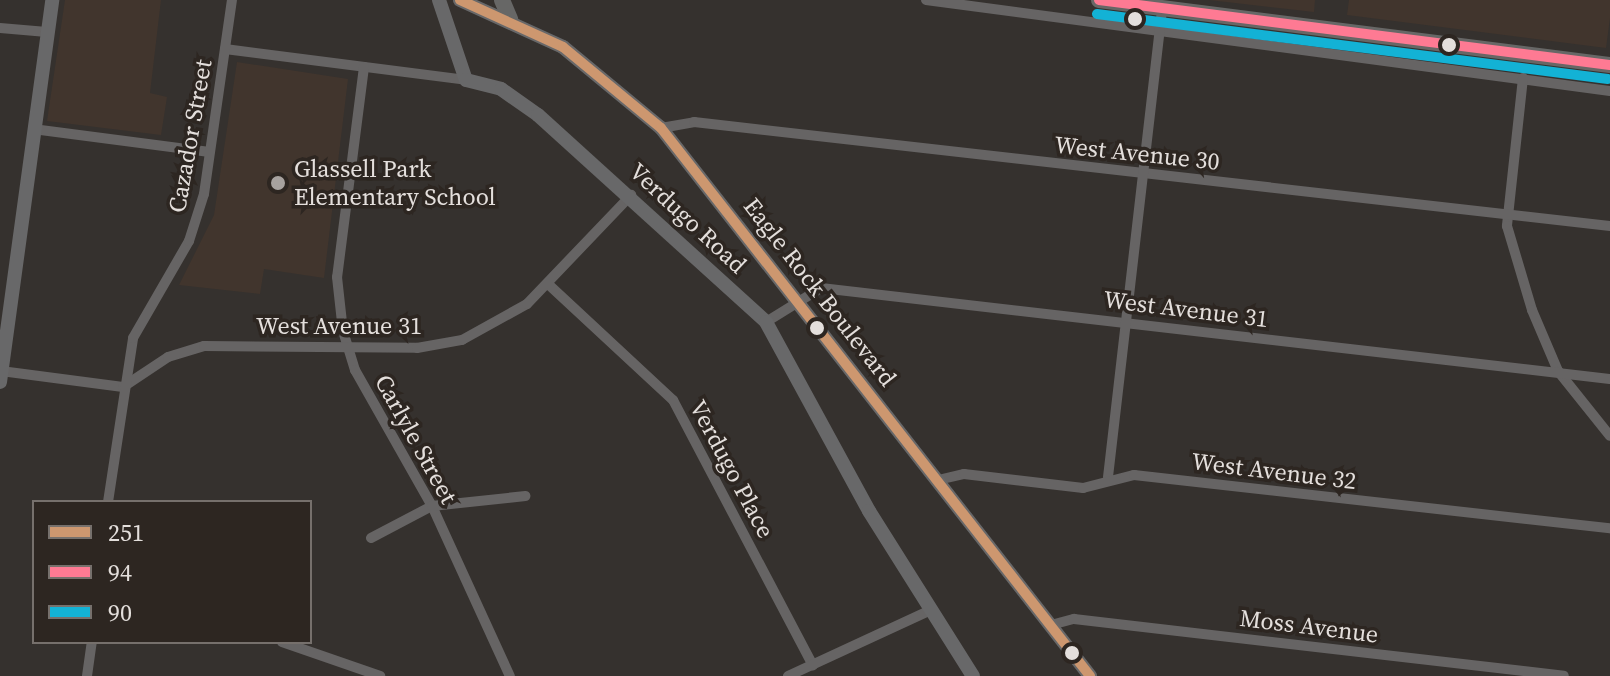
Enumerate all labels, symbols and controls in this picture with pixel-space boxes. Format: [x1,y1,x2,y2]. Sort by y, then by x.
unlabelled marker [1127,11,1143,27]
unlabelled marker [1441,37,1457,53]
street label: Cazador Street [162,57,218,215]
street label: West Avenue 30 [1053,130,1221,176]
place label: Glassell Park Elementary School [294,155,496,211]
street label: Verdugo Road [624,157,752,279]
marker: Glassell Park Elementary School [269,174,287,192]
street label: Eagle Rock Boulevard [738,192,902,392]
street label: West Avenue 31 [1102,285,1270,333]
street label: West Avenue 31 [256,312,422,340]
unlabelled marker [809,320,825,336]
street label: Carlyle Street [369,370,463,508]
street label: Verdugo Place [684,395,780,543]
street label: West Avenue 32 [1190,447,1358,495]
legend [32,500,312,644]
text: 251 [108,516,144,549]
text: 94 [108,556,132,589]
text: 90 [108,596,132,629]
street label: Moss Avenue [1238,603,1380,649]
unlabelled marker [1064,645,1080,661]

